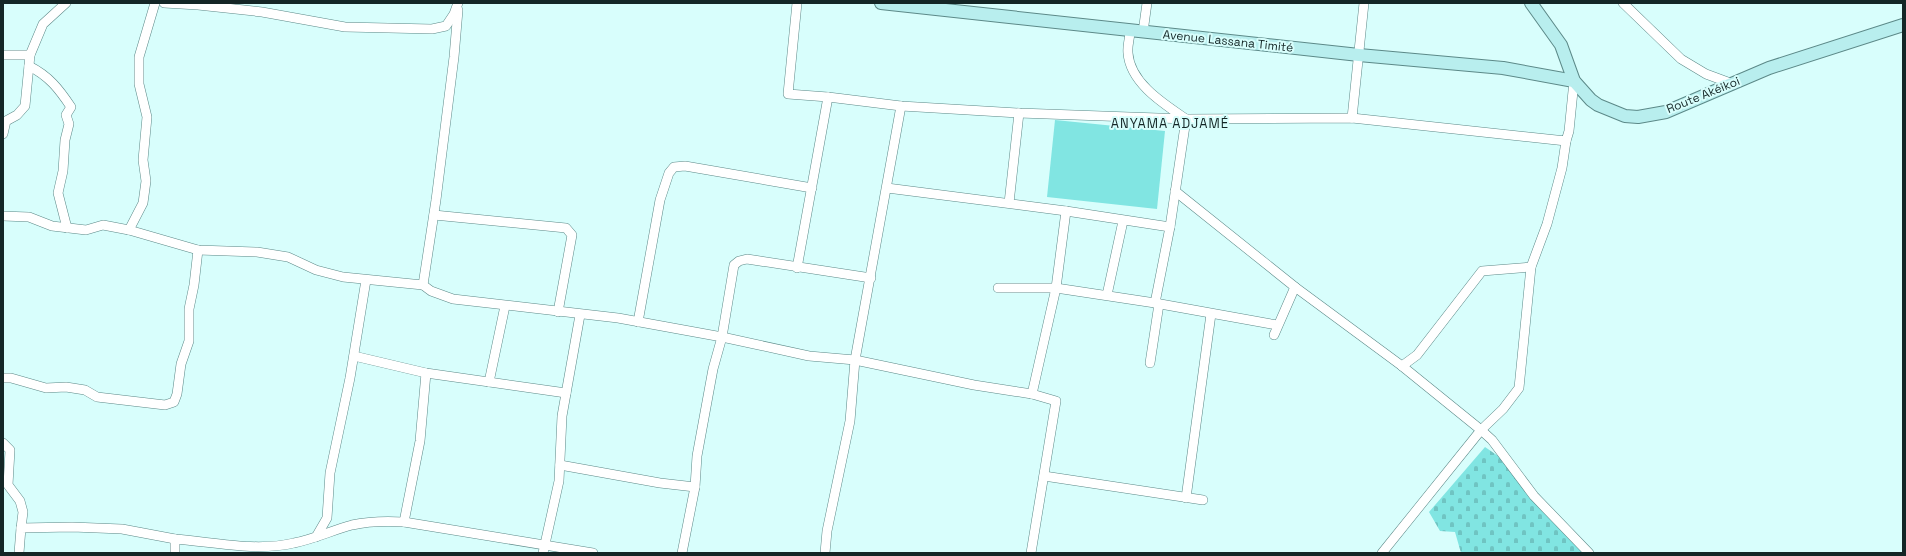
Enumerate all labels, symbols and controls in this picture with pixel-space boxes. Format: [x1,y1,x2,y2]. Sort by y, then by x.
street label: Avenue Lassana Timité [1162,26,1294,56]
street label: Route Akéikoi [1664,73,1742,117]
district label: ANYAMA ADJAMÉ [1111,115,1229,132]

